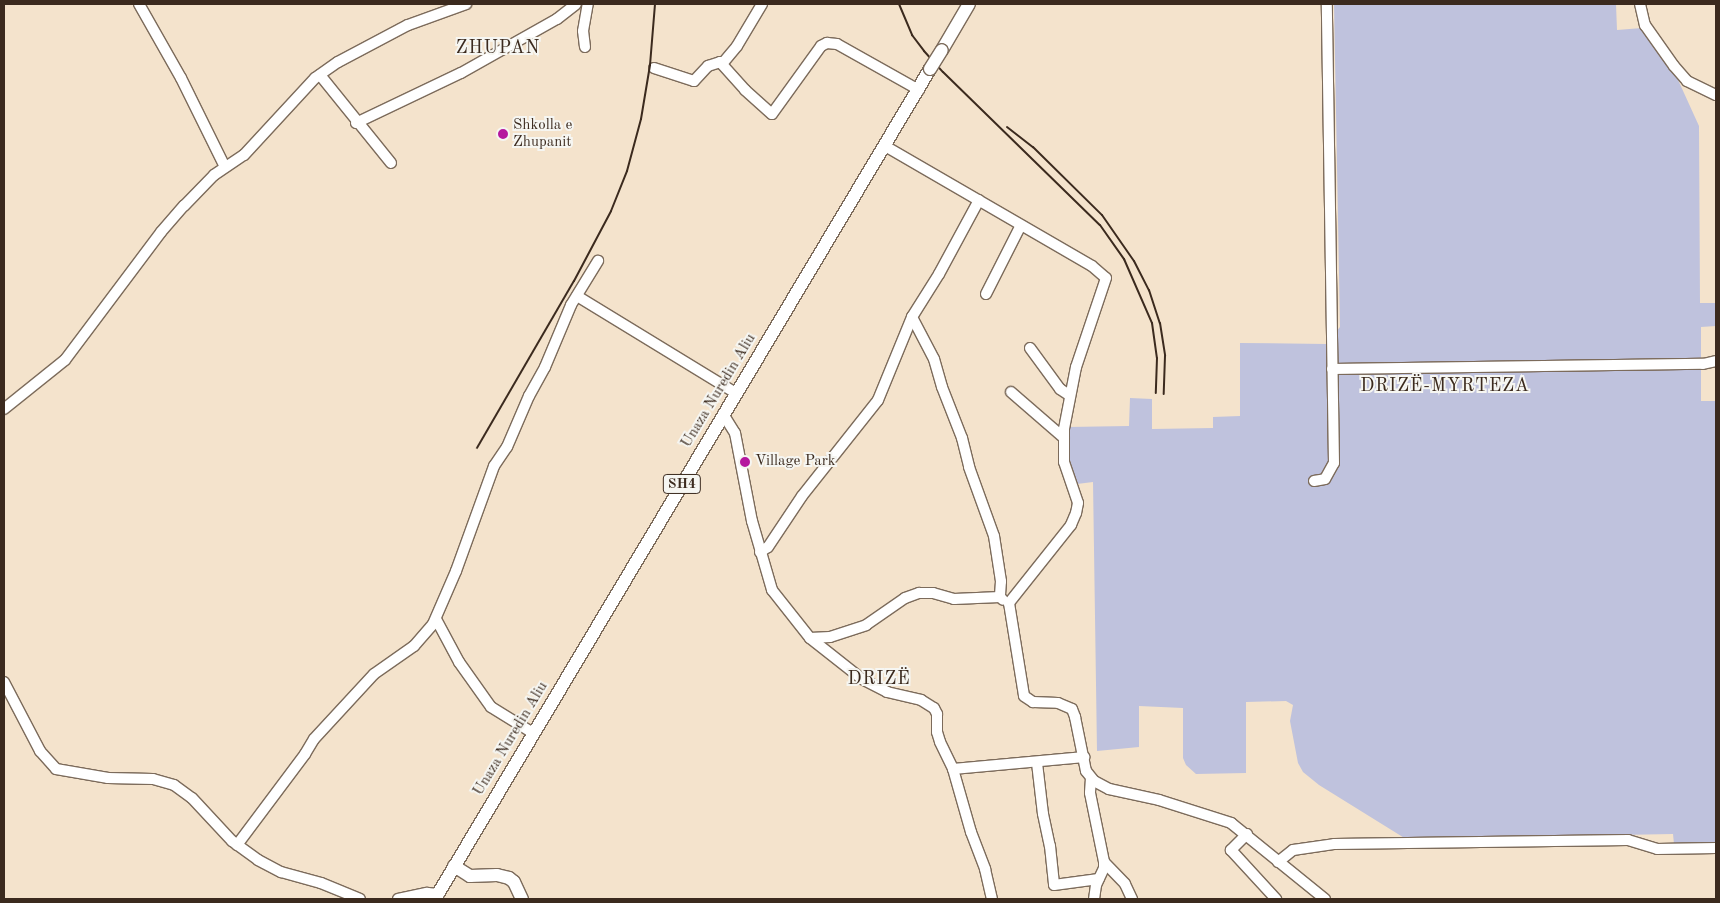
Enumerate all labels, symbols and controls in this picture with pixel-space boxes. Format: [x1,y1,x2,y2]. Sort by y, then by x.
district label: ZHUPAN [455,37,541,59]
place label: Shkolla e Zhupanit [513,116,572,151]
marker: Shkolla e Zhupanit [497,128,509,140]
street label: Unaza Nuredin Aliu [678,331,760,451]
district label: DRIZË-MYRTEZA [1359,375,1531,397]
place label: Village Park [755,453,836,471]
marker: Village Park [739,456,751,468]
road number: SH4 [662,472,702,496]
district label: DRIZË [847,668,911,690]
street label: Unaza Nuredin Aliu [470,679,552,799]

